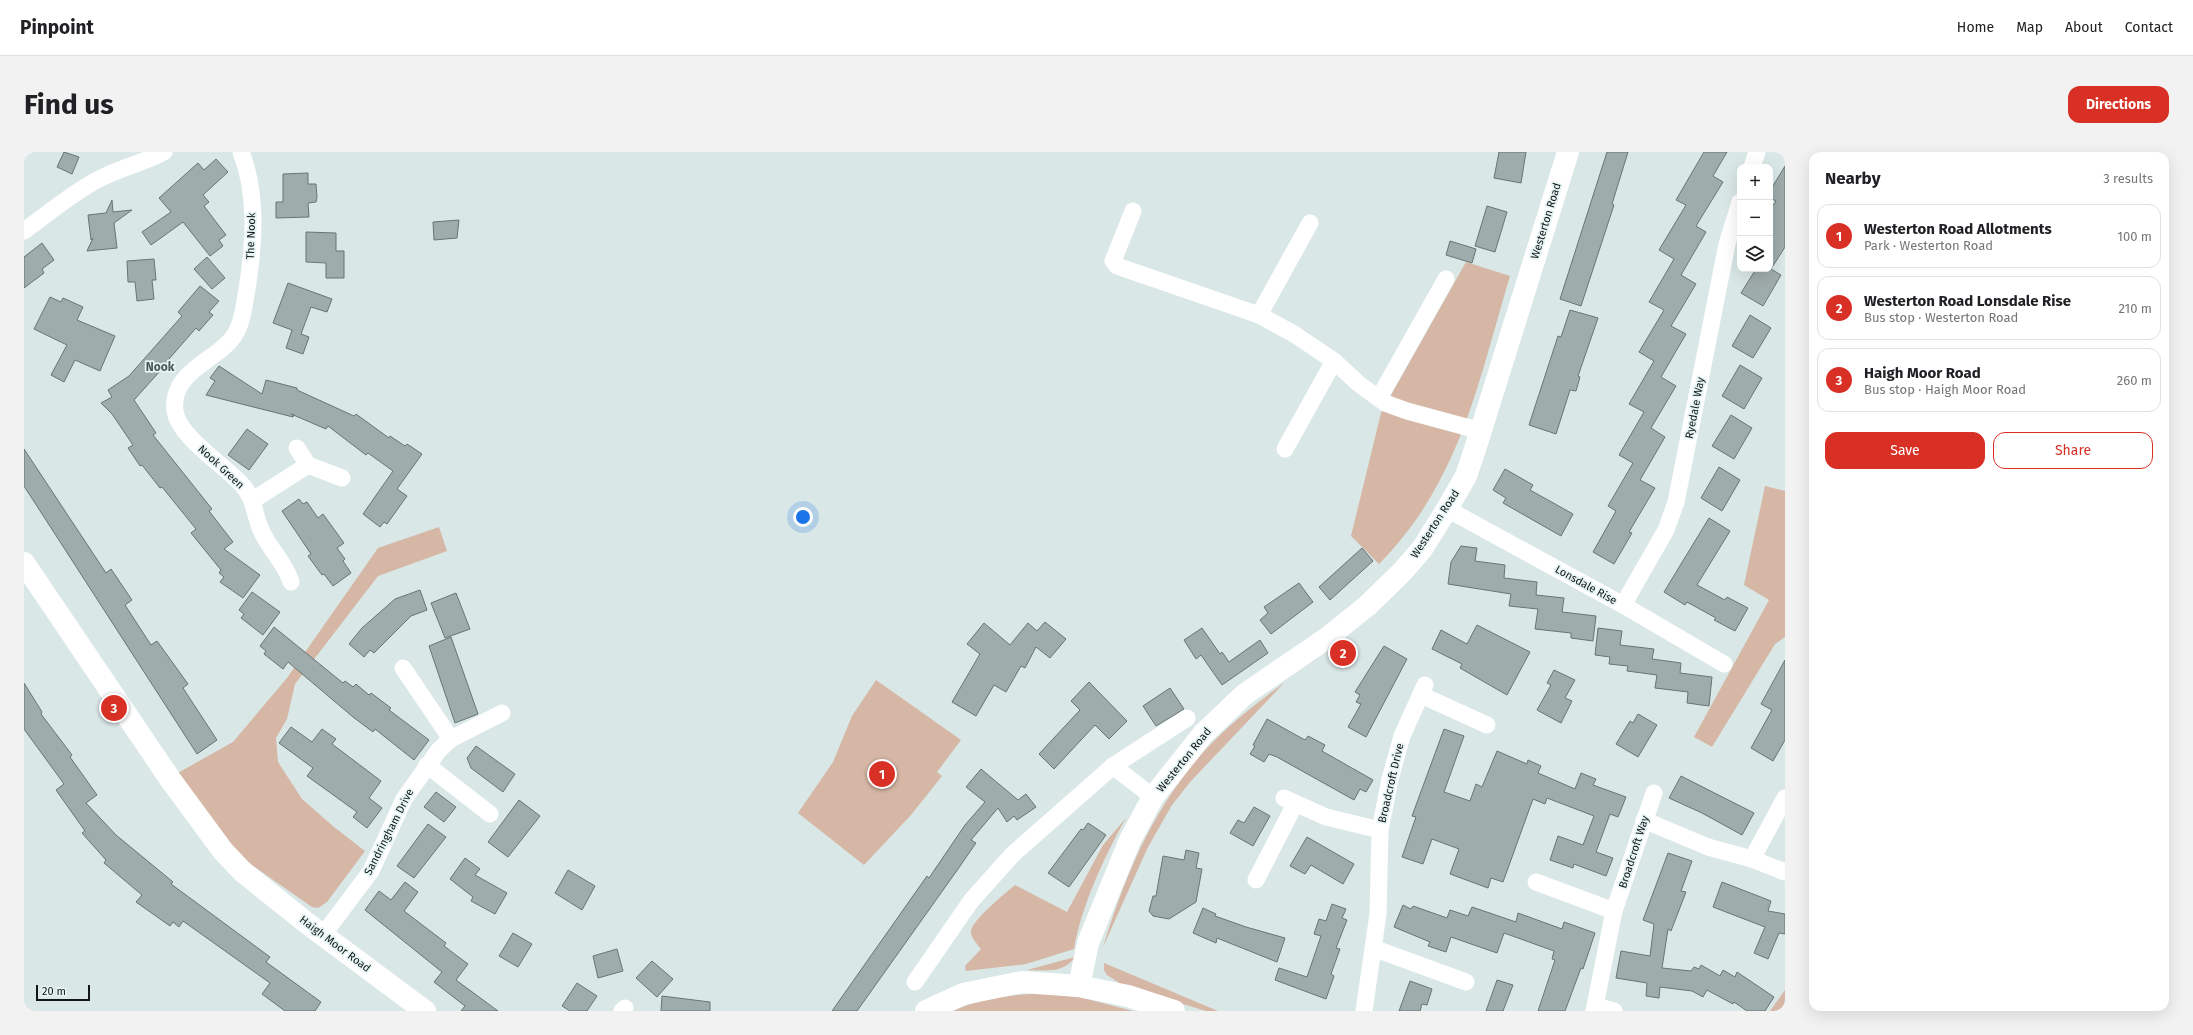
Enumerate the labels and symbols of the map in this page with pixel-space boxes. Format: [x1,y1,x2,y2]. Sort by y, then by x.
street label: Westerton Road [1528,181,1564,261]
street label: The Nook [244,212,258,260]
district label: Nook [146,360,175,374]
street label: Ryedale Way [1683,375,1707,440]
street label: Nook Green [195,442,247,492]
street label: Westerton Road [1408,487,1462,561]
your location [793,507,813,527]
street label: Lonsdale Rise [1553,563,1619,607]
pin: 2 [1330,638,1356,668]
pin: 3 [101,693,127,723]
street label: Westerton Road [1154,725,1214,795]
street label: Broadcroft Drive [1376,742,1406,824]
pin: 1 [869,759,895,789]
street label: Sandringham Drive [362,787,416,877]
street label: Broadcroft Way [1616,813,1652,890]
street label: Haigh Moor Road [297,913,373,975]
scale bar [36,983,90,1002]

